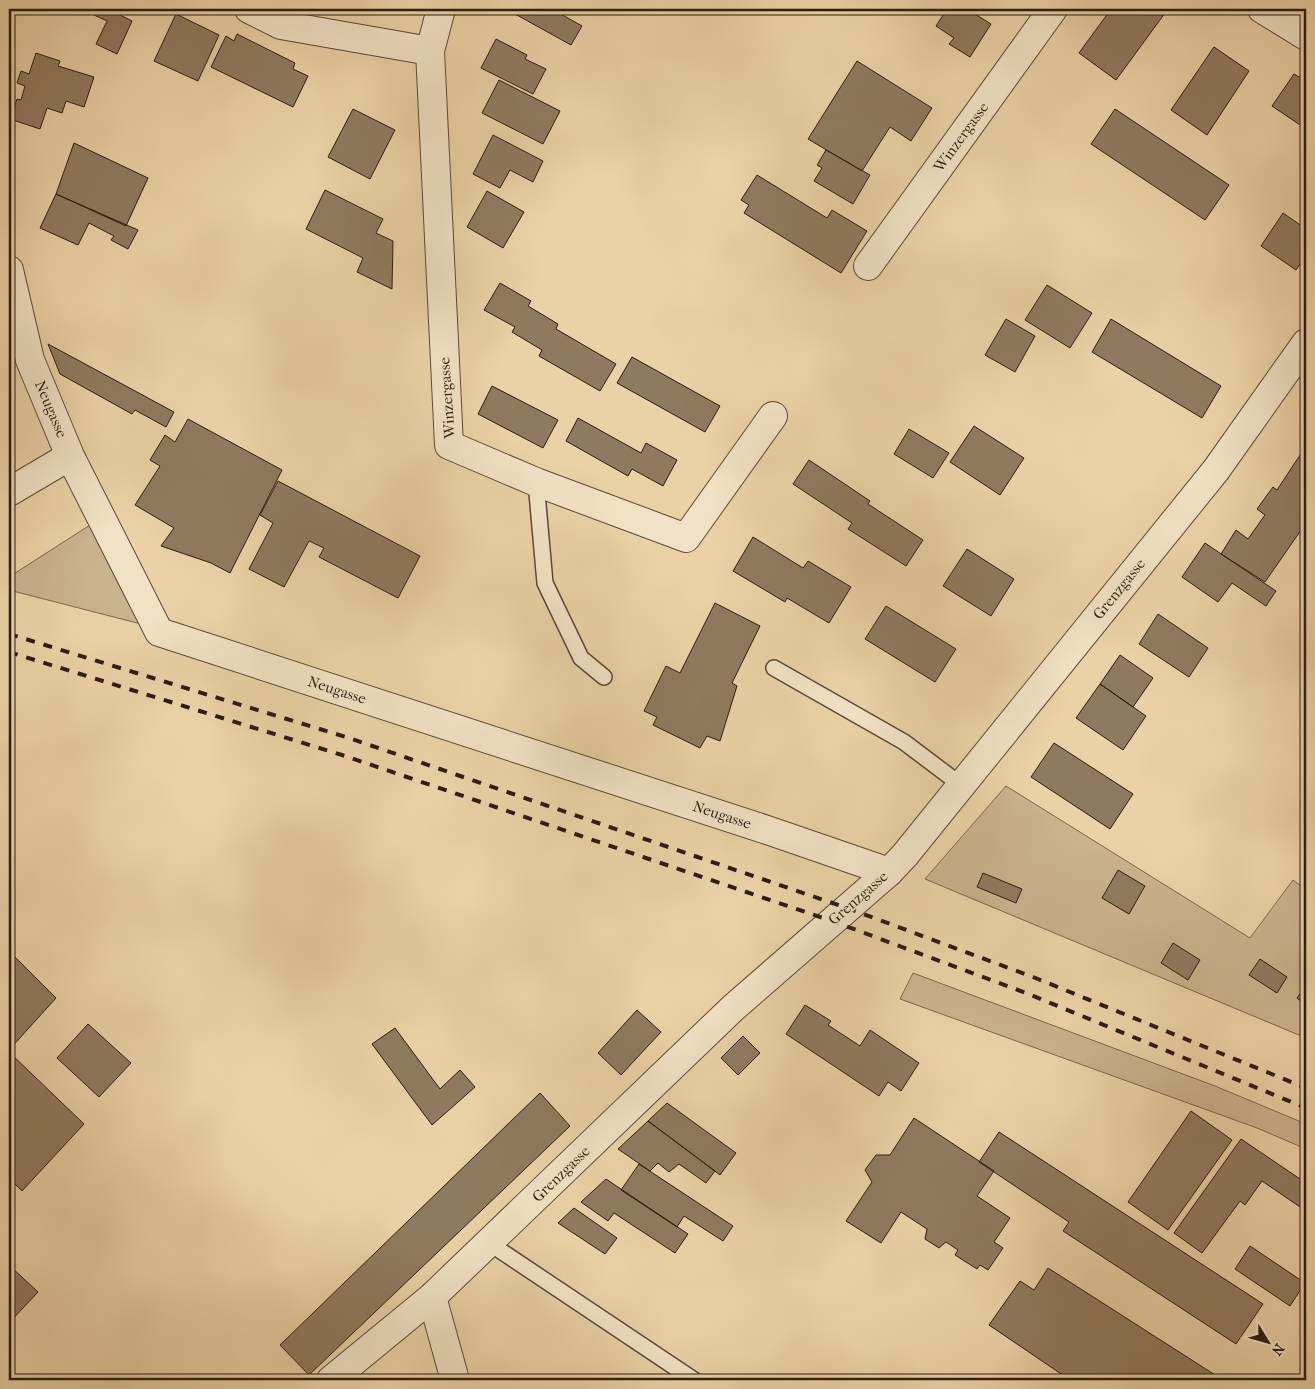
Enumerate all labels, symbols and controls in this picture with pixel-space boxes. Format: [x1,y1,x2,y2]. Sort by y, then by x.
street label: Winzergasse [929,98,993,176]
street label: Winzergasse [435,356,459,440]
street label: Neugasse [31,378,71,441]
street label: Grenzgasse [1089,554,1149,623]
street label: Neugasse [305,672,369,708]
street label: Neugasse [690,797,754,833]
street label: Grenzgasse [825,867,892,929]
street label: Grenzgasse [528,1142,594,1206]
north arrow [1242,1316,1292,1366]
text: N [1268,1340,1288,1359]

